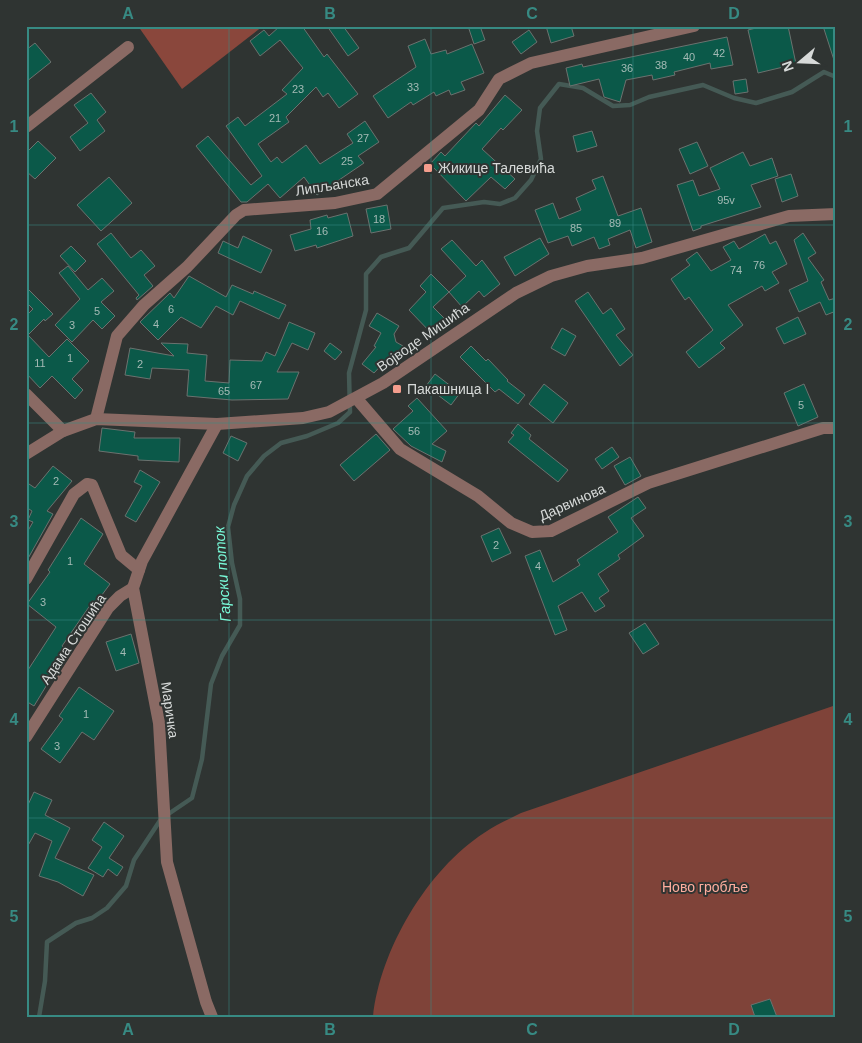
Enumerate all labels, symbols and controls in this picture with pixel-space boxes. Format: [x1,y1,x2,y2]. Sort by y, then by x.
text: A [122,5,134,22]
text: B [324,5,336,22]
text: C [526,5,538,22]
text: D [728,5,740,22]
north arrow [774,38,824,88]
house number: 42 [713,47,725,59]
house number: 40 [683,51,695,63]
house number: 38 [655,59,667,71]
text: N [778,59,797,74]
house number: 36 [621,62,633,74]
house number: 33 [407,81,419,93]
house number: 23 [292,83,304,95]
house number: 21 [269,112,281,124]
text: 1 [10,118,19,135]
text: 1 [844,118,853,135]
house number: 27 [357,132,369,144]
house number: 25 [341,155,353,167]
place label: Жикице Талевића [438,160,555,176]
marker: Жикице Талевића [422,162,434,174]
street label: Липљанска [294,171,370,199]
house number: 95v [717,194,735,206]
house number: 18 [373,213,385,225]
house number: 89 [609,217,621,229]
house number: 85 [570,222,582,234]
house number: 16 [316,225,328,237]
house number: 76 [753,259,765,271]
house number: 74 [730,264,742,276]
street label: Војводе Мишића [374,299,472,375]
house number: 6 [168,303,174,315]
house number: 5 [94,305,100,317]
text: 2 [10,316,19,333]
text: 2 [844,316,853,333]
house number: 4 [153,318,159,330]
house number: 3 [69,319,75,331]
house number: 1 [67,352,73,364]
house number: 11 [34,357,46,369]
house number: 2 [137,358,143,370]
house number: 67 [250,379,262,391]
place label: Пакашница I [407,381,489,397]
marker: Пакашница I [391,383,403,395]
house number: 65 [218,385,230,397]
house number: 5 [798,399,804,411]
house number: 56 [408,425,420,437]
house number: 2 [53,475,59,487]
street label: Дарвинова [536,480,608,524]
text: 3 [10,513,19,530]
text: 3 [844,513,853,530]
water label: Гарски поток [210,525,234,622]
house number: 2 [493,539,499,551]
house number: 1 [67,555,73,567]
house number: 4 [535,560,541,572]
street label: Адама Стошића [37,591,109,687]
house number: 3 [40,596,46,608]
house number: 4 [120,646,126,658]
street label: Маричка [158,681,182,739]
house number: 1 [83,708,89,720]
text: 4 [10,711,19,728]
text: 4 [844,711,853,728]
house number: 3 [54,740,60,752]
park label: Ново гробље [662,879,748,895]
text: 5 [10,908,19,925]
text: 5 [844,908,853,925]
text: A [122,1021,134,1038]
text: B [324,1021,336,1038]
text: C [526,1021,538,1038]
text: D [728,1021,740,1038]

